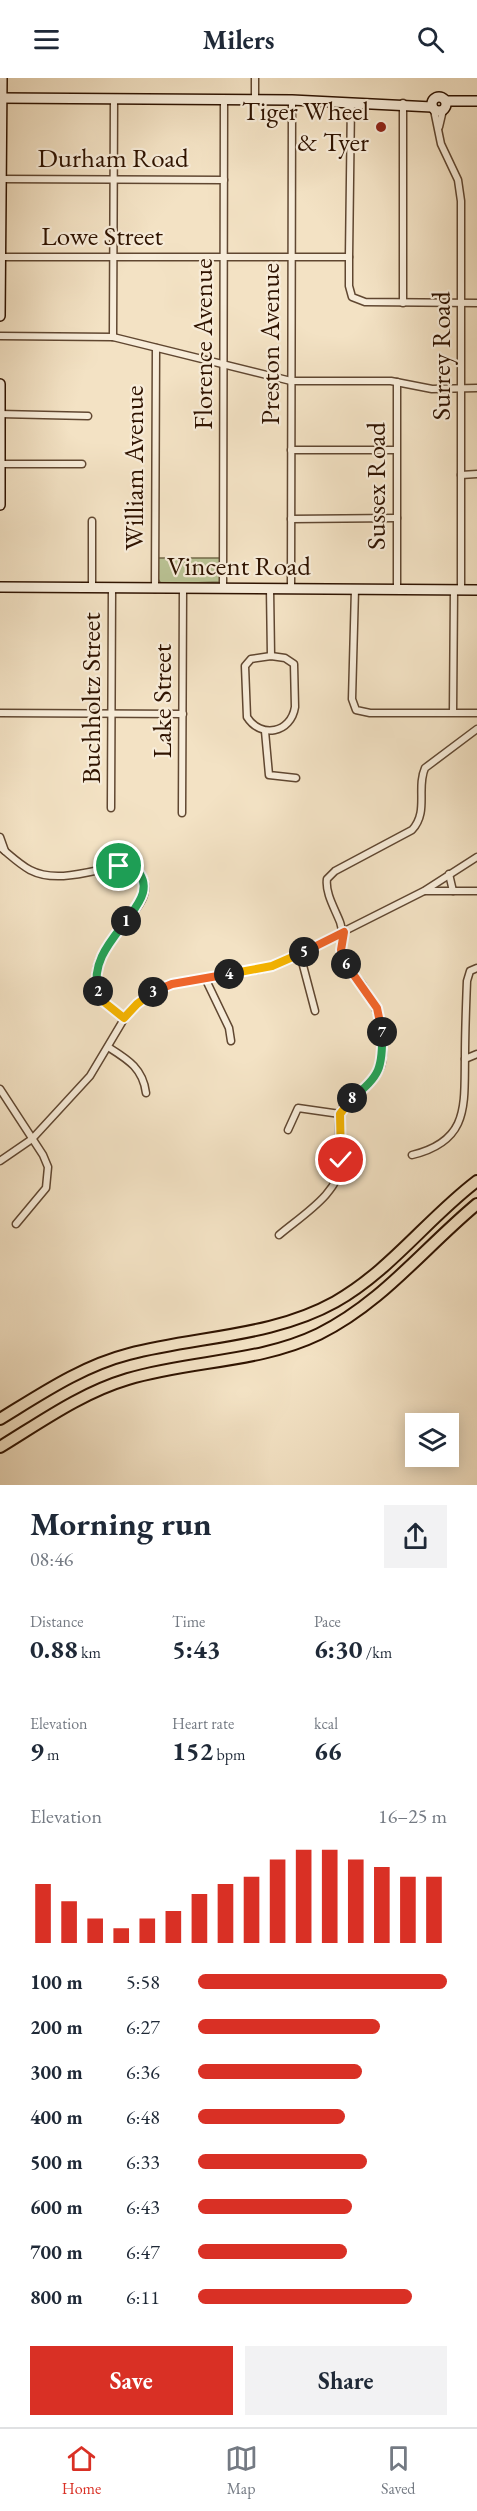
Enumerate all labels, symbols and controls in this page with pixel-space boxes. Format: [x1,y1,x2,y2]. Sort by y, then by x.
text: Milers [202,22,275,57]
icon: menu [30,23,63,56]
icon: search [414,23,447,56]
place label: Tiger Wheel & Tyer [242,93,369,159]
marker: Tiger Wheel & Tyer [374,120,388,134]
street label: Durham Road [37,140,189,175]
street label: Lowe Street [41,218,163,253]
street label: Florence Avenue [185,258,220,430]
street label: Preston Avenue [252,263,287,425]
street label: Surrey Road [423,291,458,421]
street label: William Avenue [116,385,151,551]
street label: Sussex Road [358,422,393,550]
street label: Vincent Road [167,548,311,583]
street label: Buchholtz Street [73,612,108,784]
street label: Lake Street [144,643,179,758]
pin [93,840,144,891]
icon: arrive [102,849,135,882]
pin: 1 [111,906,141,936]
text: 1 [122,910,130,931]
pin: 5 [289,937,319,967]
text: 5 [300,941,308,962]
pin: 6 [331,949,361,979]
text: 6 [342,953,350,974]
pin: 4 [214,959,244,989]
text: 4 [225,963,233,984]
pin: 2 [83,976,113,1006]
pin: 3 [138,977,168,1007]
text: 2 [94,980,102,1001]
text: 3 [149,981,157,1002]
pin: 7 [367,1017,397,1047]
text: 7 [378,1021,386,1042]
pin: 8 [337,1083,367,1113]
text: 8 [348,1087,356,1108]
pin [315,1134,366,1185]
icon: check [324,1143,357,1176]
map controls [405,1413,459,1467]
button: layers [405,1413,459,1467]
text: Morning run [30,1502,212,1545]
button: share [384,1505,447,1568]
text: 08:46 [30,1546,73,1572]
text: Distance [30,1611,83,1632]
text: Time [172,1611,205,1632]
text: Pace [314,1611,341,1632]
text: 0.88 [30,1632,78,1666]
text: 5:43 [172,1632,221,1666]
text: 6:30 [314,1632,363,1666]
text: km [78,1642,101,1663]
text: /km [363,1642,392,1663]
text: Elevation [30,1713,88,1734]
text: Heart rate [172,1713,234,1734]
text: kcal [314,1713,338,1734]
text: 9 [30,1734,44,1768]
text: 152 [172,1734,213,1768]
text: 66 [314,1734,342,1768]
text: m [44,1744,59,1765]
text: bpm [213,1744,245,1765]
text: Elevation [30,1803,102,1829]
text: 16–25 m [378,1803,447,1829]
text: 100 m [30,1969,83,1995]
text: 5:58 [126,1969,160,1995]
text: 200 m [30,2014,83,2040]
text: 6:27 [126,2014,160,2040]
text: 300 m [30,2059,83,2085]
text: 6:36 [126,2059,160,2085]
text: 400 m [30,2104,83,2130]
text: 6:48 [126,2104,160,2130]
text: 500 m [30,2149,83,2175]
text: 6:33 [126,2149,160,2175]
text: 600 m [30,2194,83,2220]
text: 6:43 [126,2194,160,2220]
text: 700 m [30,2239,83,2265]
text: 6:47 [126,2239,160,2265]
text: 800 m [30,2284,83,2310]
text: 6:11 [126,2284,160,2310]
button: Save [30,2346,233,2415]
button: Share [245,2346,447,2415]
tab: Home [62,2442,101,2499]
tab: Map [225,2442,258,2499]
tab: Saved [381,2442,415,2499]

